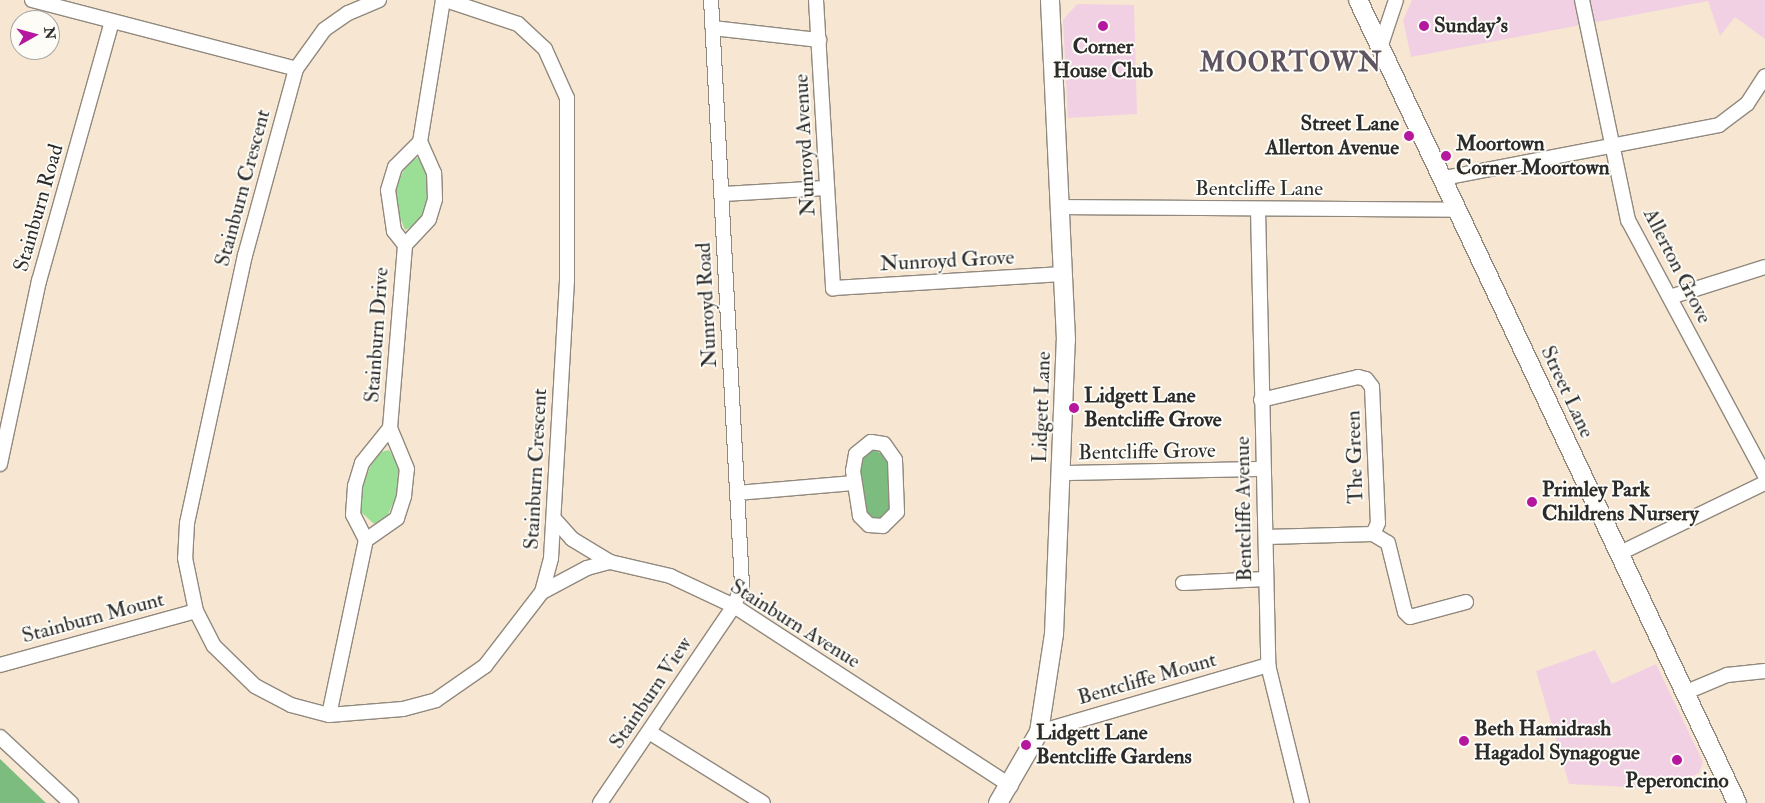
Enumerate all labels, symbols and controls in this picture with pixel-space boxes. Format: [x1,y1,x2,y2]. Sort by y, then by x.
north arrow [10,10,60,60]
place label: Sunday's [1434,13,1508,39]
marker: Corner House Club [1097,20,1109,32]
marker: Sunday's [1418,20,1430,32]
text: N [40,26,59,40]
place label: Corner House Club [1053,34,1153,84]
district label: MOORTOWN [1199,48,1383,80]
street label: Nunroyd Avenue [789,73,821,217]
street label: Stainburn Crescent [210,107,276,269]
place label: Street Lane Allerton Avenue [1265,111,1399,161]
marker: Street Lane Allerton Avenue [1403,130,1415,142]
place label: Moortown Corner Moortown [1456,131,1610,181]
street label: Stainburn Road [9,141,69,275]
marker: Moortown Corner Moortown [1440,150,1452,162]
street label: Bentcliffe Lane [1195,176,1323,202]
street label: Allerton Grove [1637,204,1717,328]
street label: Nunroyd Road [691,242,723,368]
street label: Nunroyd Grove [879,245,1015,277]
street label: Stainburn Drive [360,266,394,404]
street label: Street Lane [1535,342,1599,442]
street label: Lidgett Lane [1027,351,1057,463]
place label: Lidgett Lane Bentcliffe Grove [1084,383,1222,433]
street label: Stainburn Crescent [519,388,553,550]
marker: Lidgett Lane Bentcliffe Grove [1068,402,1080,414]
street label: The Green [1341,410,1369,504]
street label: Bentcliffe Avenue [1230,436,1258,582]
street label: Bentcliffe Grove [1078,438,1216,466]
place label: Primley Park Childrens Nursery [1542,477,1699,527]
marker: Primley Park Childrens Nursery [1526,496,1538,508]
street label: Stainburn Avenue [725,574,865,674]
street label: Stainburn Mount [19,587,167,649]
street label: Stainburn View [604,632,698,754]
street label: Bentcliffe Mount [1075,647,1219,711]
place label: Beth Hamidrash Hagadol Synagogue [1474,716,1640,766]
place label: Lidgett Lane Bentcliffe Gardens [1036,720,1192,770]
marker: Beth Hamidrash Hagadol Synagogue [1458,735,1470,747]
marker: Lidgett Lane Bentcliffe Gardens [1020,739,1032,751]
marker: Peperoncino [1671,754,1683,766]
place label: Peperoncino [1625,768,1729,794]

